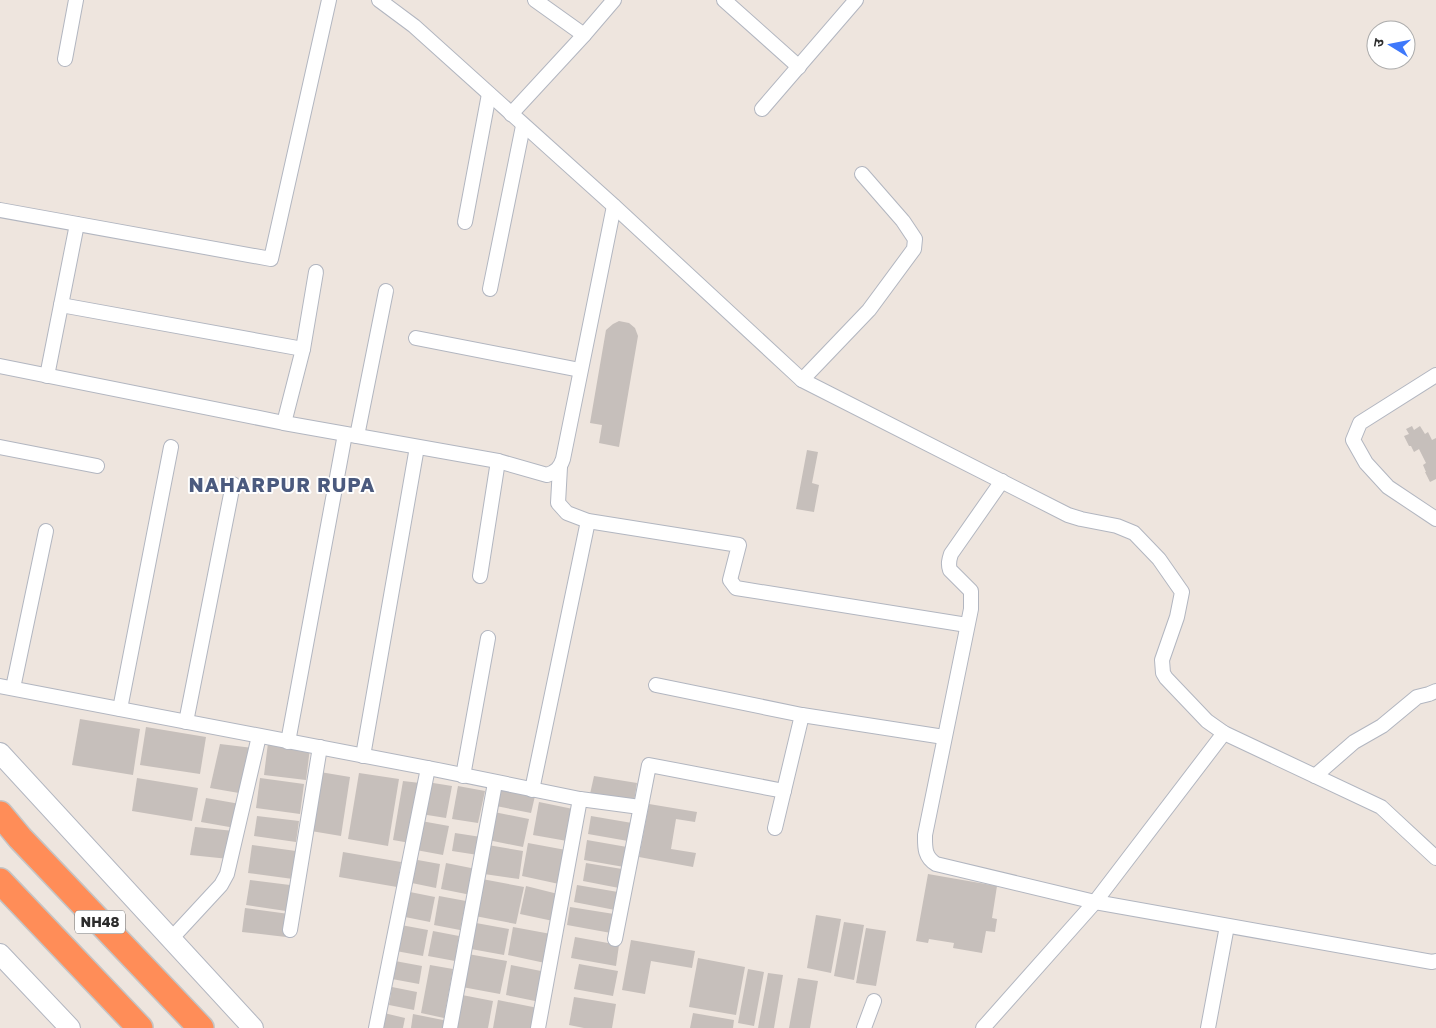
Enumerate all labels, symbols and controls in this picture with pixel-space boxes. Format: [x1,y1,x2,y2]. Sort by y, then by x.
north arrow [1366,20,1416,70]
text: उ [1369,36,1387,48]
district label: NAHARPUR RUPA [188,472,376,496]
road number: NH48 [75,910,125,934]

